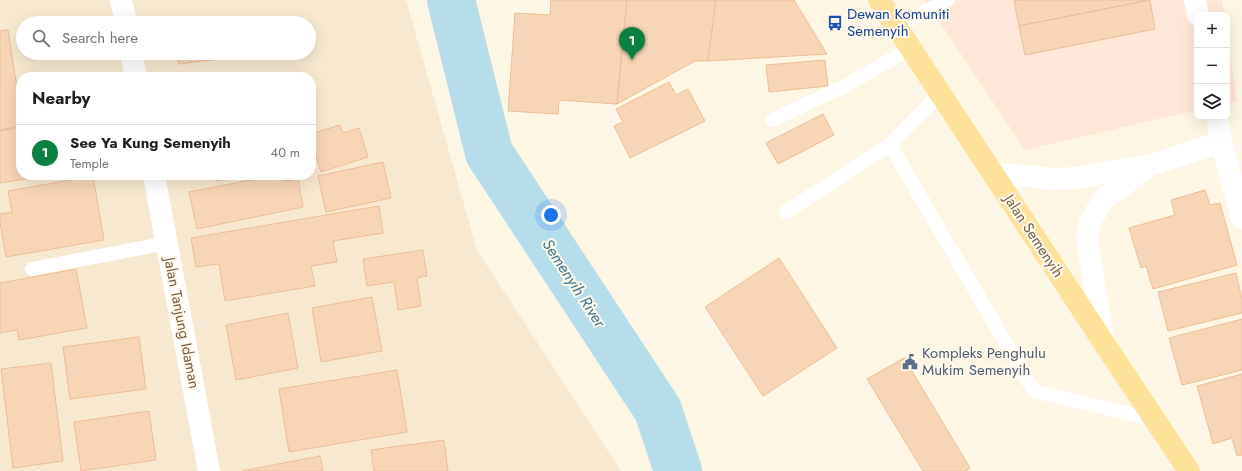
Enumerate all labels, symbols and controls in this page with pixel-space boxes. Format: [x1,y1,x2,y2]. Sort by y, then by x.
place label: Dewan Komuniti Semenyih [847,3,950,42]
map controls [1194,12,1230,120]
button: + [1194,12,1230,48]
bus stop icon: Dewan Komuniti Semenyih [826,14,844,32]
search box [16,16,316,60]
icon: search [30,27,52,49]
text: Search here [62,27,138,49]
pin: 1 [619,27,645,60]
button: − [1194,48,1230,84]
button: layers [1194,84,1230,120]
text: Nearby [32,86,90,110]
text: See Ya Kung Semenyih [70,132,231,154]
text: 1 [42,143,48,162]
text: 40 m [271,143,300,162]
text: Temple [70,154,109,173]
street label: Jalan Semenyih [998,188,1069,282]
your location [541,205,561,225]
water label: Semenyih River [537,234,612,333]
street label: Jalan Tanjung Idaman [158,254,206,390]
place label: Kompleks Penghulu Mukim Semenyih [922,342,1046,381]
public building icon: Kompleks Penghulu Mukim Semenyih [901,353,919,371]

